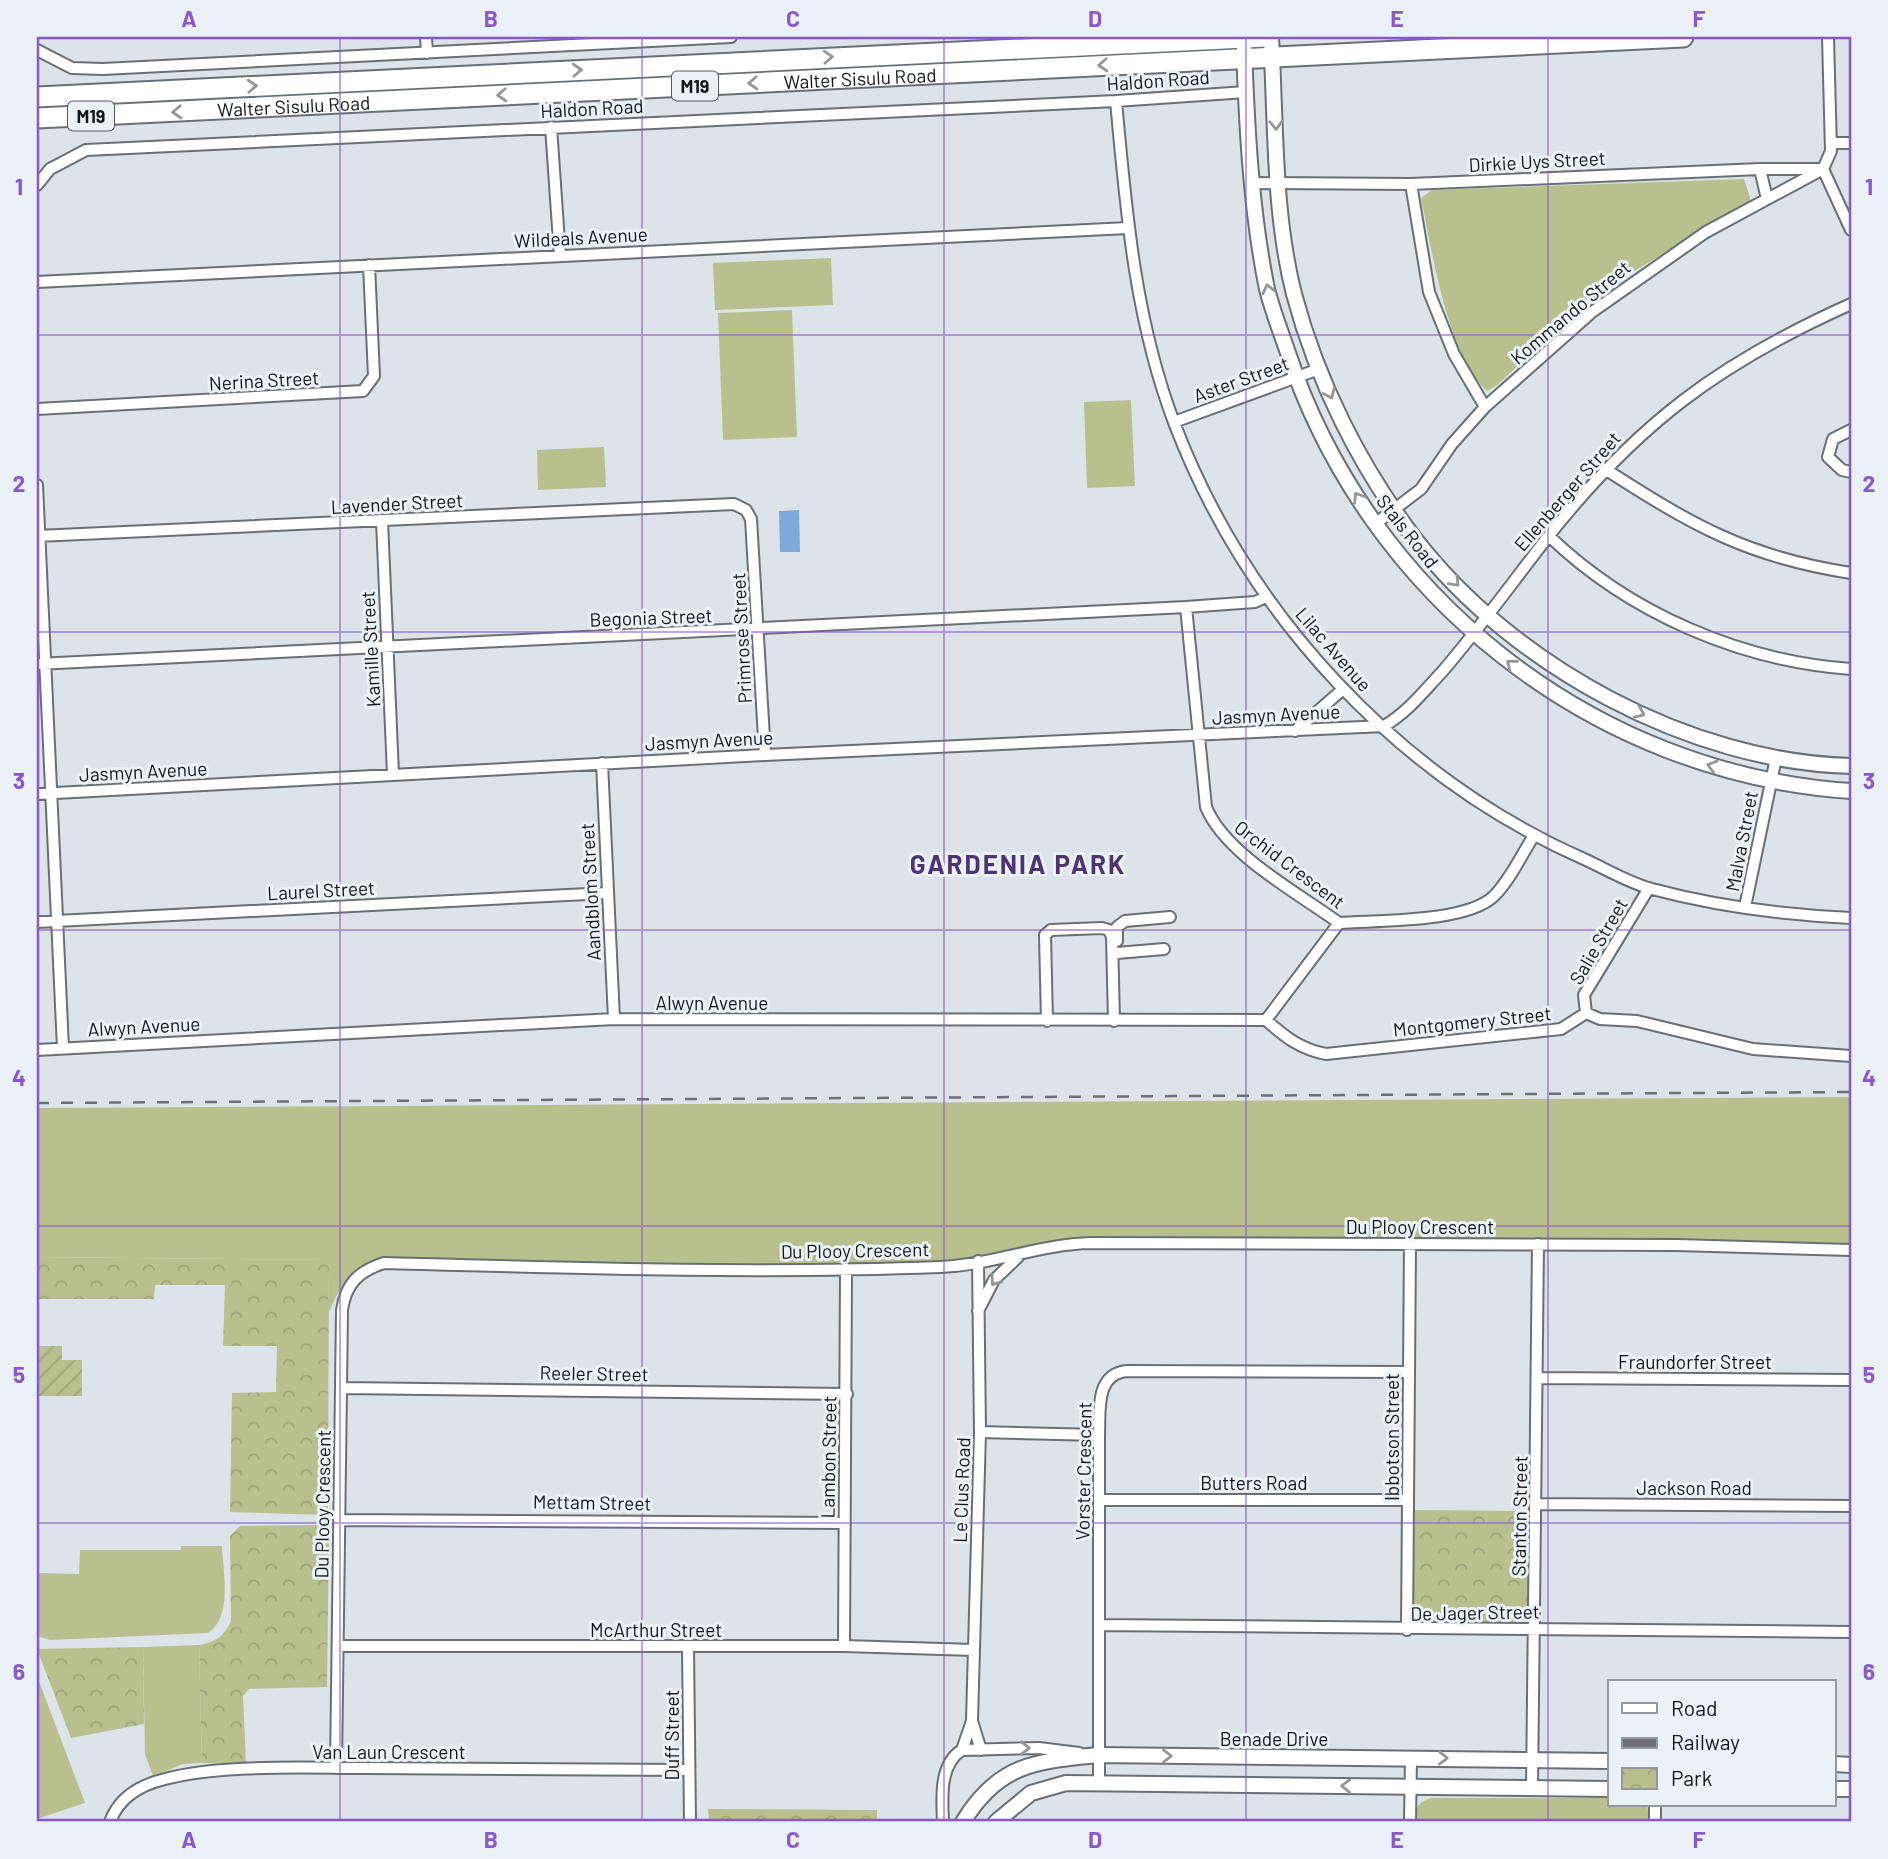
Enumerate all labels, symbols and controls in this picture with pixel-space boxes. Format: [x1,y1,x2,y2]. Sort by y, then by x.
text: A [181,4,197,32]
text: B [484,4,498,32]
text: C [786,4,800,32]
text: D [1088,4,1102,32]
text: E [1390,4,1404,32]
text: F [1693,4,1706,32]
one-way arrow [823,50,834,65]
one-way arrow [1097,57,1108,72]
street label: Walter Sisulu Road [783,62,937,93]
one-way arrow [572,63,583,78]
street label: Haldon Road [1106,65,1210,95]
road number: M19 [672,72,718,100]
one-way arrow [747,75,758,90]
one-way arrow [246,79,257,94]
one-way arrow [496,88,507,103]
street label: Walter Sisulu Road [217,90,371,121]
street label: Haldon Road [540,94,644,122]
road number: M19 [68,102,114,131]
one-way arrow [171,105,182,120]
one-way arrow [1269,120,1284,131]
street label: Dirkie Uys Street [1468,146,1606,176]
text: 1 [15,172,23,200]
text: 1 [1865,172,1873,200]
street label: Wildeals Avenue [514,222,648,252]
street label: Kommando Street [1505,255,1635,369]
one-way arrow [1262,283,1277,295]
street label: Aster Street [1190,351,1292,407]
street label: Nerina Street [208,366,320,394]
one-way arrow [1322,387,1336,399]
street label: Ellenberger Street [1509,427,1625,555]
text: 2 [13,469,25,497]
text: 2 [1863,469,1875,497]
street label: Lavender Street [330,488,464,518]
street label: Stals Road [1372,490,1444,572]
one-way arrow [1353,492,1366,505]
street label: Primrose Street [726,572,756,704]
one-way arrow [1446,574,1459,587]
street label: Kamille Street [355,590,385,708]
street label: Lilac Avenue [1291,602,1377,696]
street label: Begonia Street [589,603,713,631]
one-way arrow [1506,659,1518,672]
street label: Jasmyn Avenue [1211,699,1341,729]
one-way arrow [1632,705,1645,719]
street label: Jasmyn Avenue [644,725,774,755]
street label: Jasmyn Avenue [78,756,208,786]
one-way arrow [1706,760,1718,775]
text: 3 [13,766,25,794]
text: 3 [1863,766,1875,794]
street label: Malva Street [1720,789,1762,893]
street label: Orchid Crescent [1230,815,1350,913]
street label: Aandblom Street [575,822,605,962]
district label: GARDENIA PARK [910,848,1126,879]
street label: Laurel Street [267,876,375,904]
street label: Salie Street [1564,894,1632,988]
street label: Alwyn Avenue [656,991,768,1014]
street label: Montgomery Street [1392,1001,1552,1041]
street label: Alwyn Avenue [87,1012,201,1040]
text: 4 [12,1063,26,1091]
text: 4 [1862,1063,1876,1091]
street label: Du Plooy Crescent [1346,1215,1494,1238]
street label: Du Plooy Crescent [781,1237,929,1263]
one-way arrow [991,1273,1003,1286]
street label: Fraundorfer Street [1618,1350,1772,1373]
text: 5 [13,1360,25,1388]
text: 5 [1863,1360,1875,1388]
street label: Reeler Street [539,1361,649,1385]
street label: Ibbotson Street [1380,1373,1403,1501]
street label: Lambon Street [815,1395,841,1519]
street label: Vorster Crescent [1070,1401,1096,1541]
street label: Du Plooy Crescent [309,1430,335,1578]
street label: Le Clus Road [948,1437,974,1543]
street label: Stanton Street [1506,1455,1532,1577]
street label: Butters Road [1200,1471,1308,1494]
street label: Jackson Road [1636,1476,1752,1499]
street label: Mettam Street [533,1489,651,1515]
street label: De Jager Street [1410,1599,1540,1625]
street label: McArthur Street [590,1618,722,1641]
text: 6 [13,1657,25,1685]
text: 6 [1863,1657,1875,1685]
legend [1608,1680,1836,1806]
street label: Duff Street [660,1690,683,1780]
text: Road [1671,1695,1717,1720]
street label: Benade Drive [1220,1727,1328,1750]
text: Railway [1671,1729,1740,1754]
street label: Van Laun Crescent [312,1740,466,1763]
one-way arrow [1020,1740,1030,1756]
one-way arrow [1162,1748,1172,1764]
one-way arrow [1438,1751,1449,1766]
text: Park [1671,1765,1712,1790]
one-way arrow [1340,1778,1350,1794]
text: A [181,1825,197,1853]
text: B [484,1825,498,1853]
text: C [786,1825,800,1853]
text: D [1088,1825,1102,1853]
text: E [1390,1825,1404,1853]
text: F [1693,1825,1706,1853]

